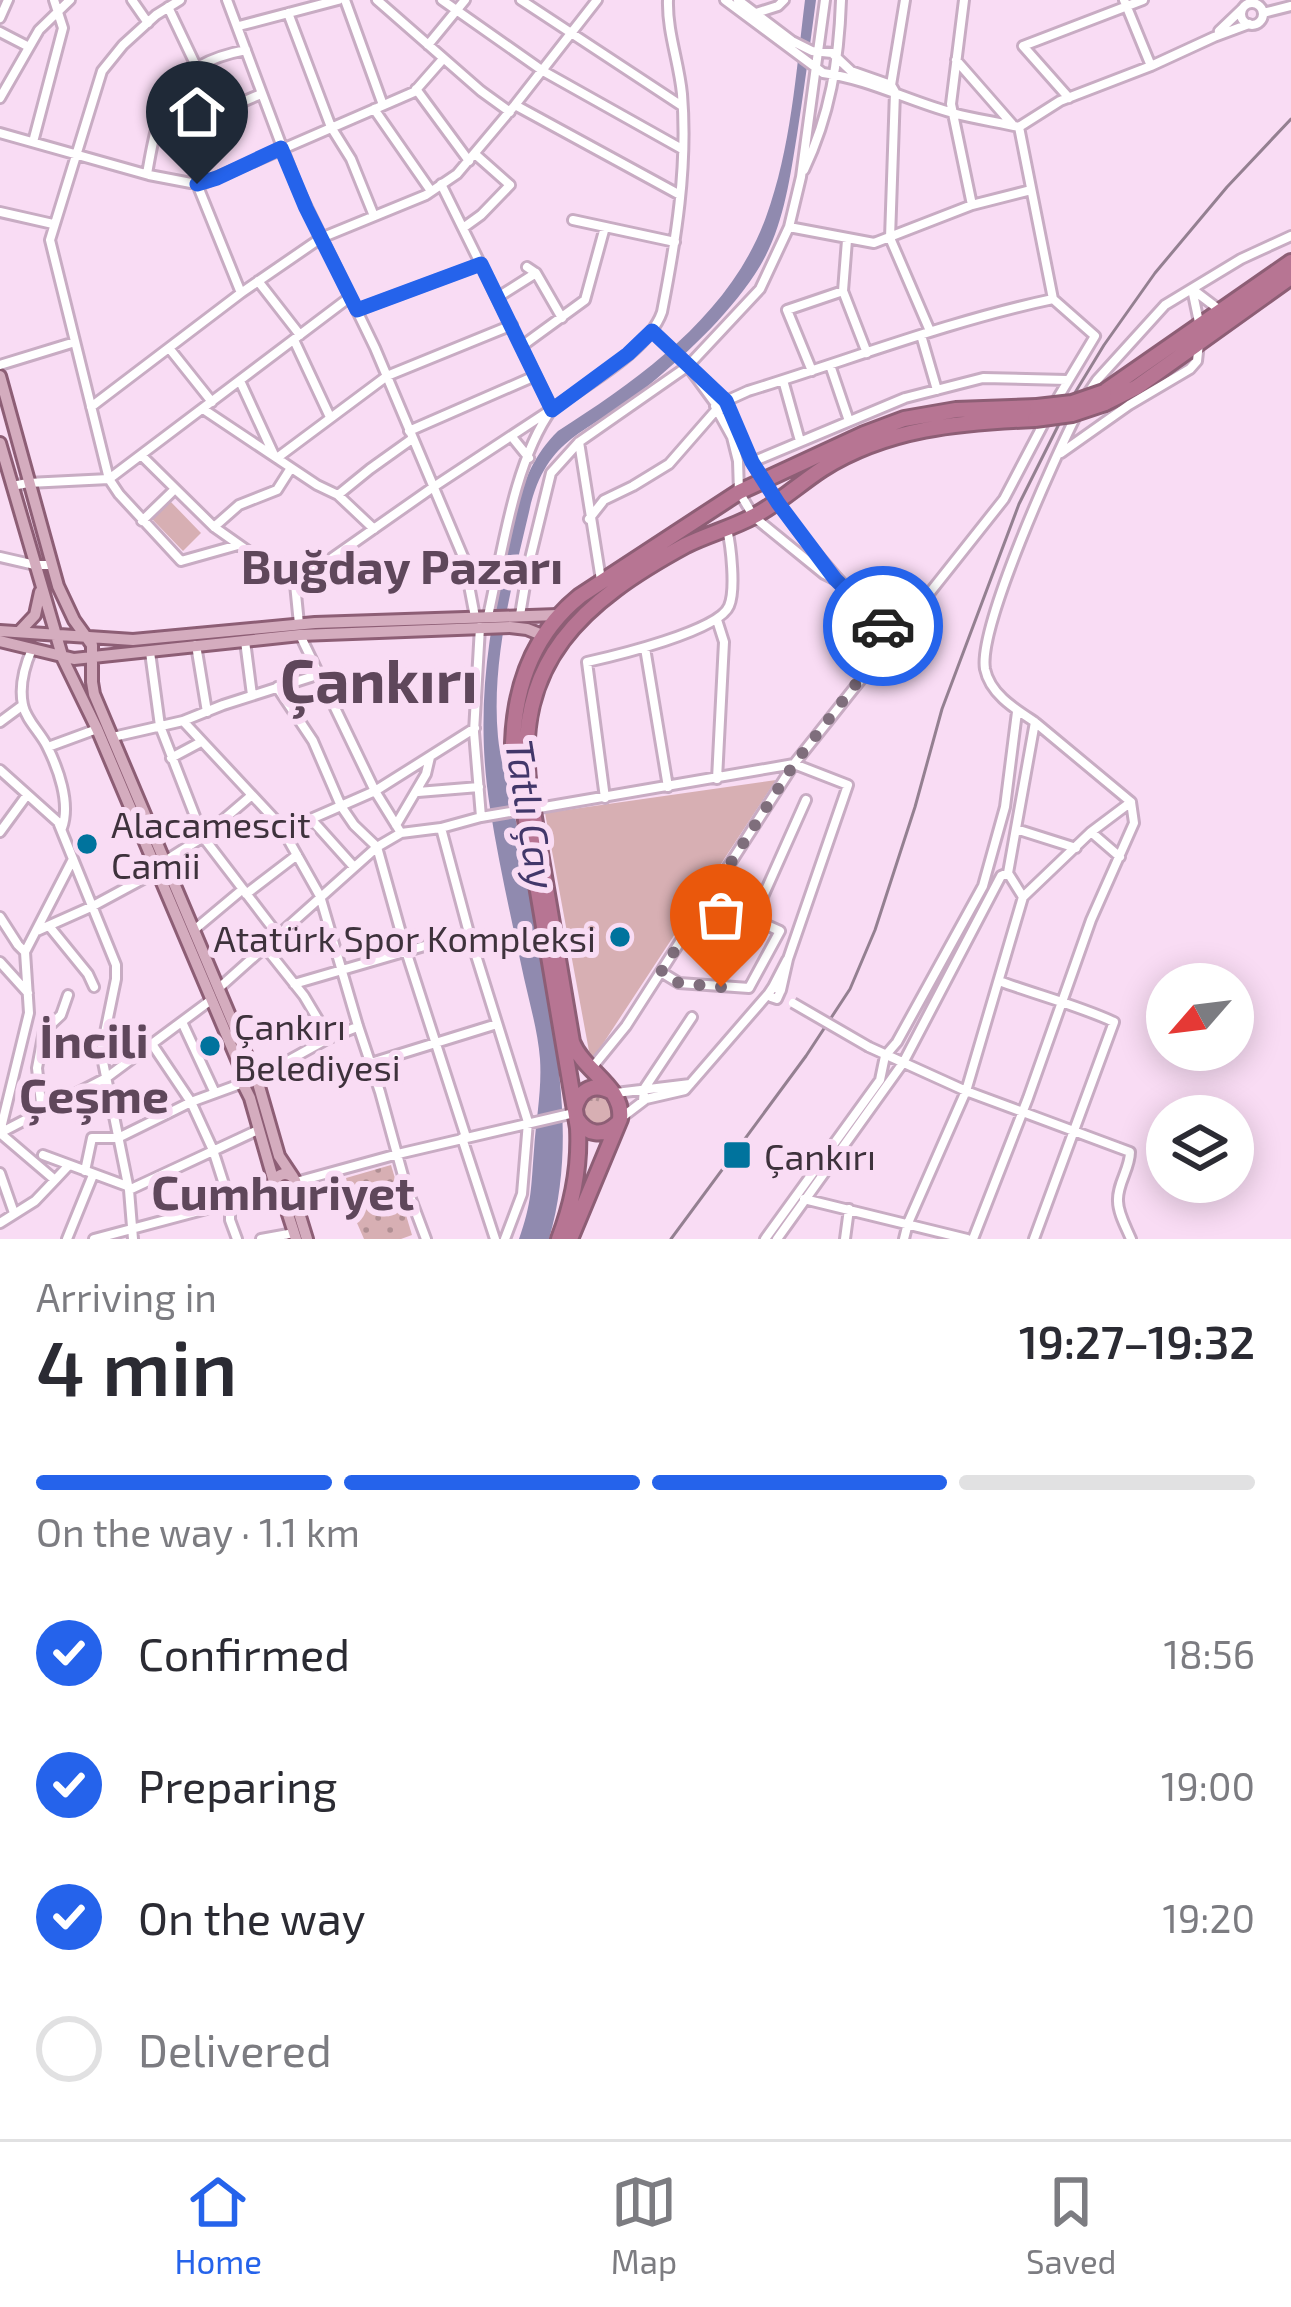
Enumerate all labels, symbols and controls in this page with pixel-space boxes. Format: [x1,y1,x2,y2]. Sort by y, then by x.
pin [146,61,248,184]
icon: home [164,79,230,145]
district label: Buğday Pazarı [241,536,563,594]
courier [823,566,943,686]
icon: car [850,593,916,659]
district label: Çankırı [280,643,478,720]
water label: Tatlı Çay [495,736,567,892]
place label: Alacamescit Camii [111,802,311,886]
marker: Alacamescit Camii [74,831,100,857]
pin [670,864,772,987]
icon: bag [688,882,754,948]
place label: Atatürk Spor Kompleksi [213,916,596,959]
marker: Atatürk Spor Kompleksi [607,924,633,950]
north arrow [1146,963,1254,1071]
map controls [1146,963,1254,1203]
place label: Çankırı Belediyesi [234,1004,401,1088]
district label: İncili Çeşme [19,1010,169,1126]
marker: Çankırı Belediyesi [197,1033,223,1059]
button: layers [1146,1095,1254,1203]
place label: Çankırı [764,1134,876,1179]
marker: Çankırı [721,1139,753,1171]
district label: Cumhuriyet [151,1162,415,1220]
text: Arriving in [36,1273,217,1320]
text: 19:27–19:32 [1019,1314,1255,1368]
text: 4 min [36,1318,237,1412]
text: On the way · 1.1 km [36,1508,360,1555]
icon: check [36,1620,102,1686]
text: Confirmed [138,1626,350,1680]
text: 18:56 [1163,1630,1255,1677]
icon: check [36,1752,102,1818]
text: Preparing [138,1758,337,1812]
text: 19:00 [1161,1762,1255,1809]
icon: check [36,1884,102,1950]
text: On the way [138,1890,365,1944]
text: 19:20 [1163,1894,1255,1941]
text: Delivered [138,2022,332,2076]
tab: Home [174,2169,262,2281]
tab: Map [611,2169,677,2281]
tab: Saved [1026,2169,1117,2281]

